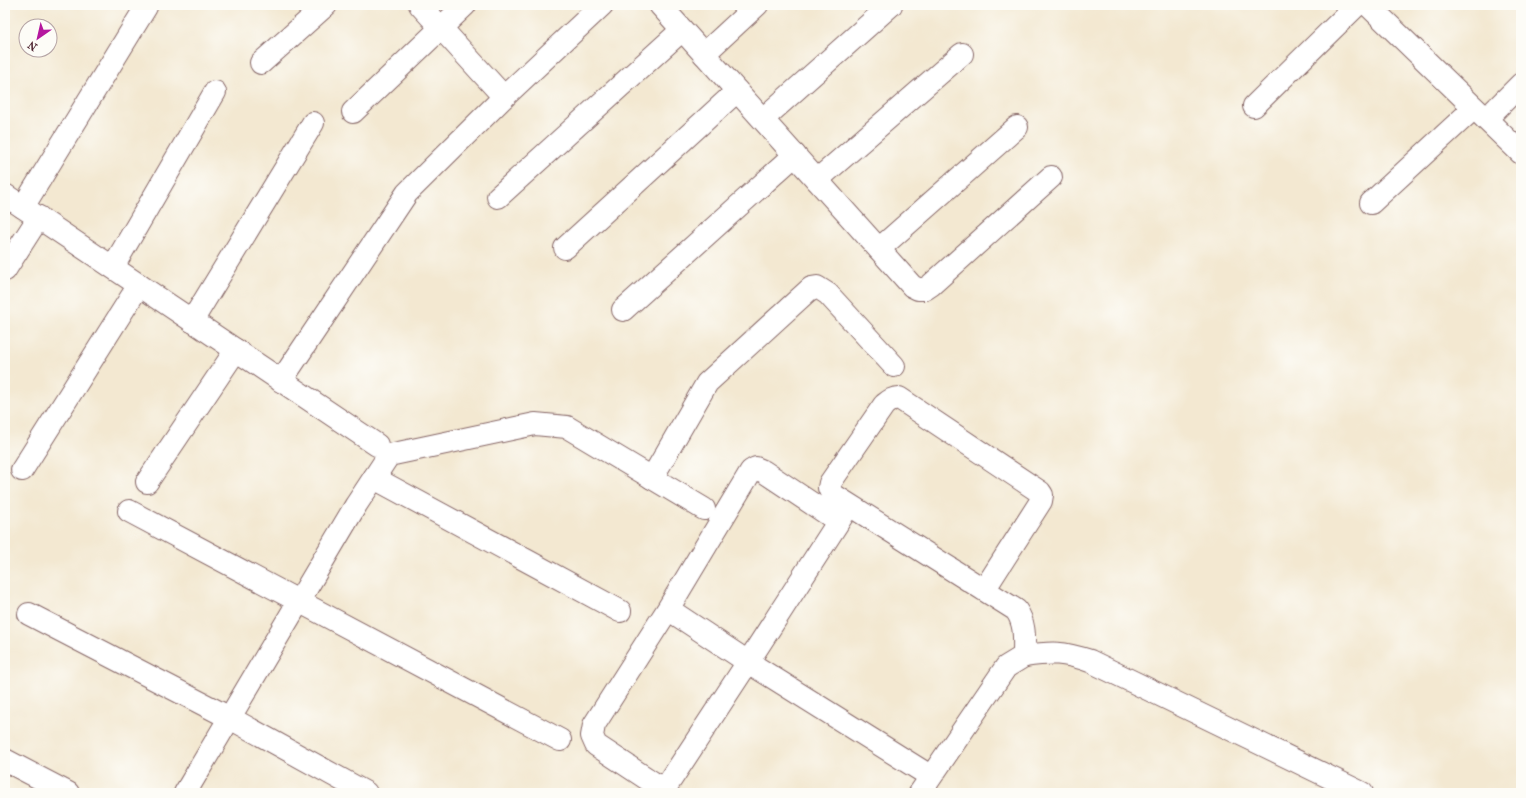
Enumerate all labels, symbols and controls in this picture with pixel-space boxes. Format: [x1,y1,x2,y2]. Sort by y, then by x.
north arrow [18,18,58,58]
text: N [25,38,40,54]

